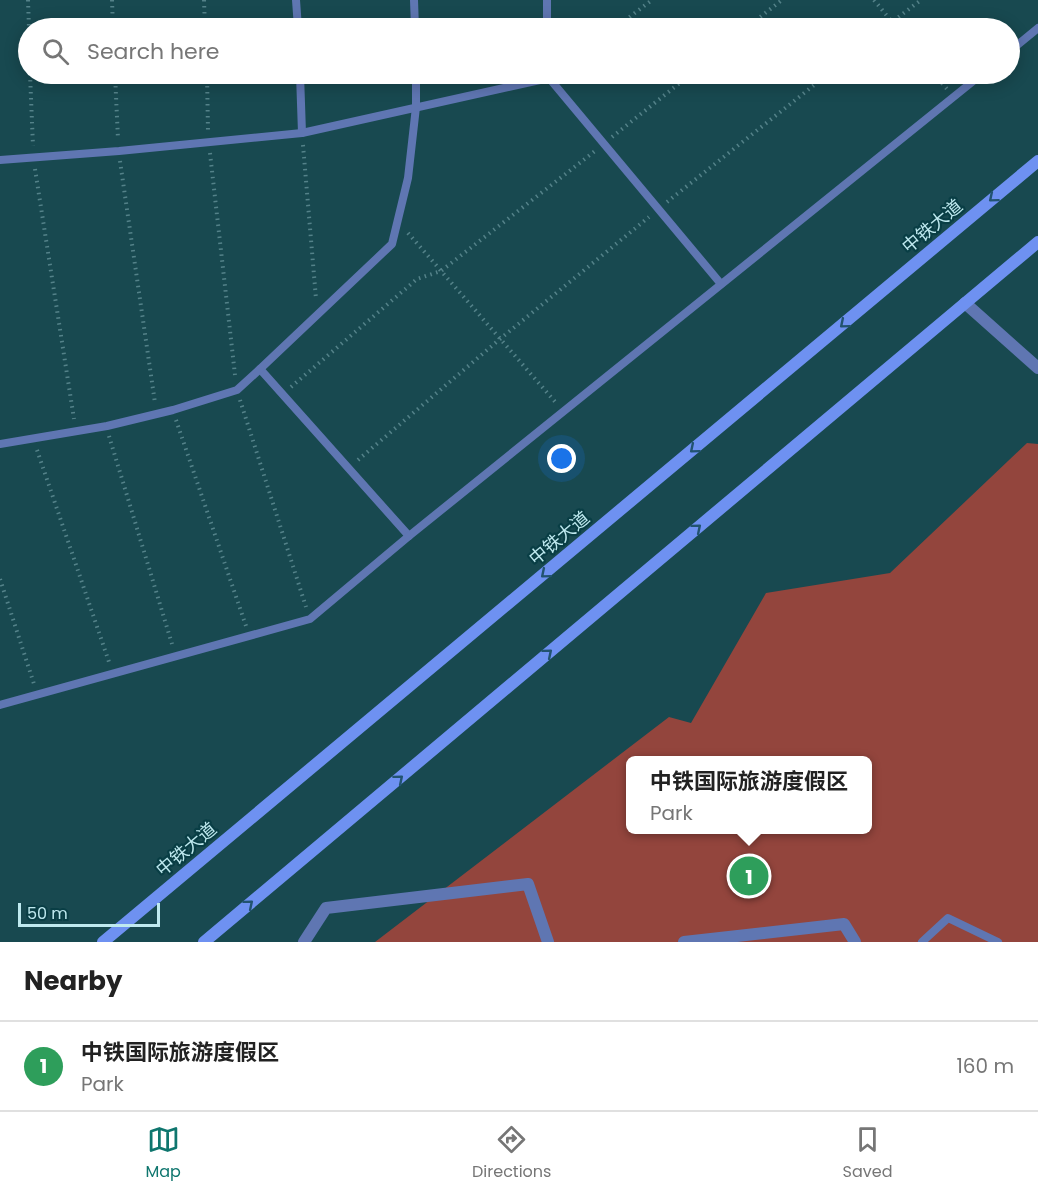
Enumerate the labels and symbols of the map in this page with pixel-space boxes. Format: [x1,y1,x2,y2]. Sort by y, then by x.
one-way arrow [989,191,1000,202]
street label: 中铁大道 [896,193,968,259]
one-way arrow [840,316,851,327]
one-way arrow [690,441,701,452]
your location [547,444,576,473]
street label: 中铁大道 [523,505,595,571]
one-way arrow [690,524,701,535]
one-way arrow [541,567,552,578]
one-way arrow [541,650,552,661]
one-way arrow [392,775,403,786]
street label: 中铁大道 [150,816,222,882]
pin: 1 [730,854,768,898]
scale bar [18,900,160,928]
one-way arrow [242,901,253,912]

